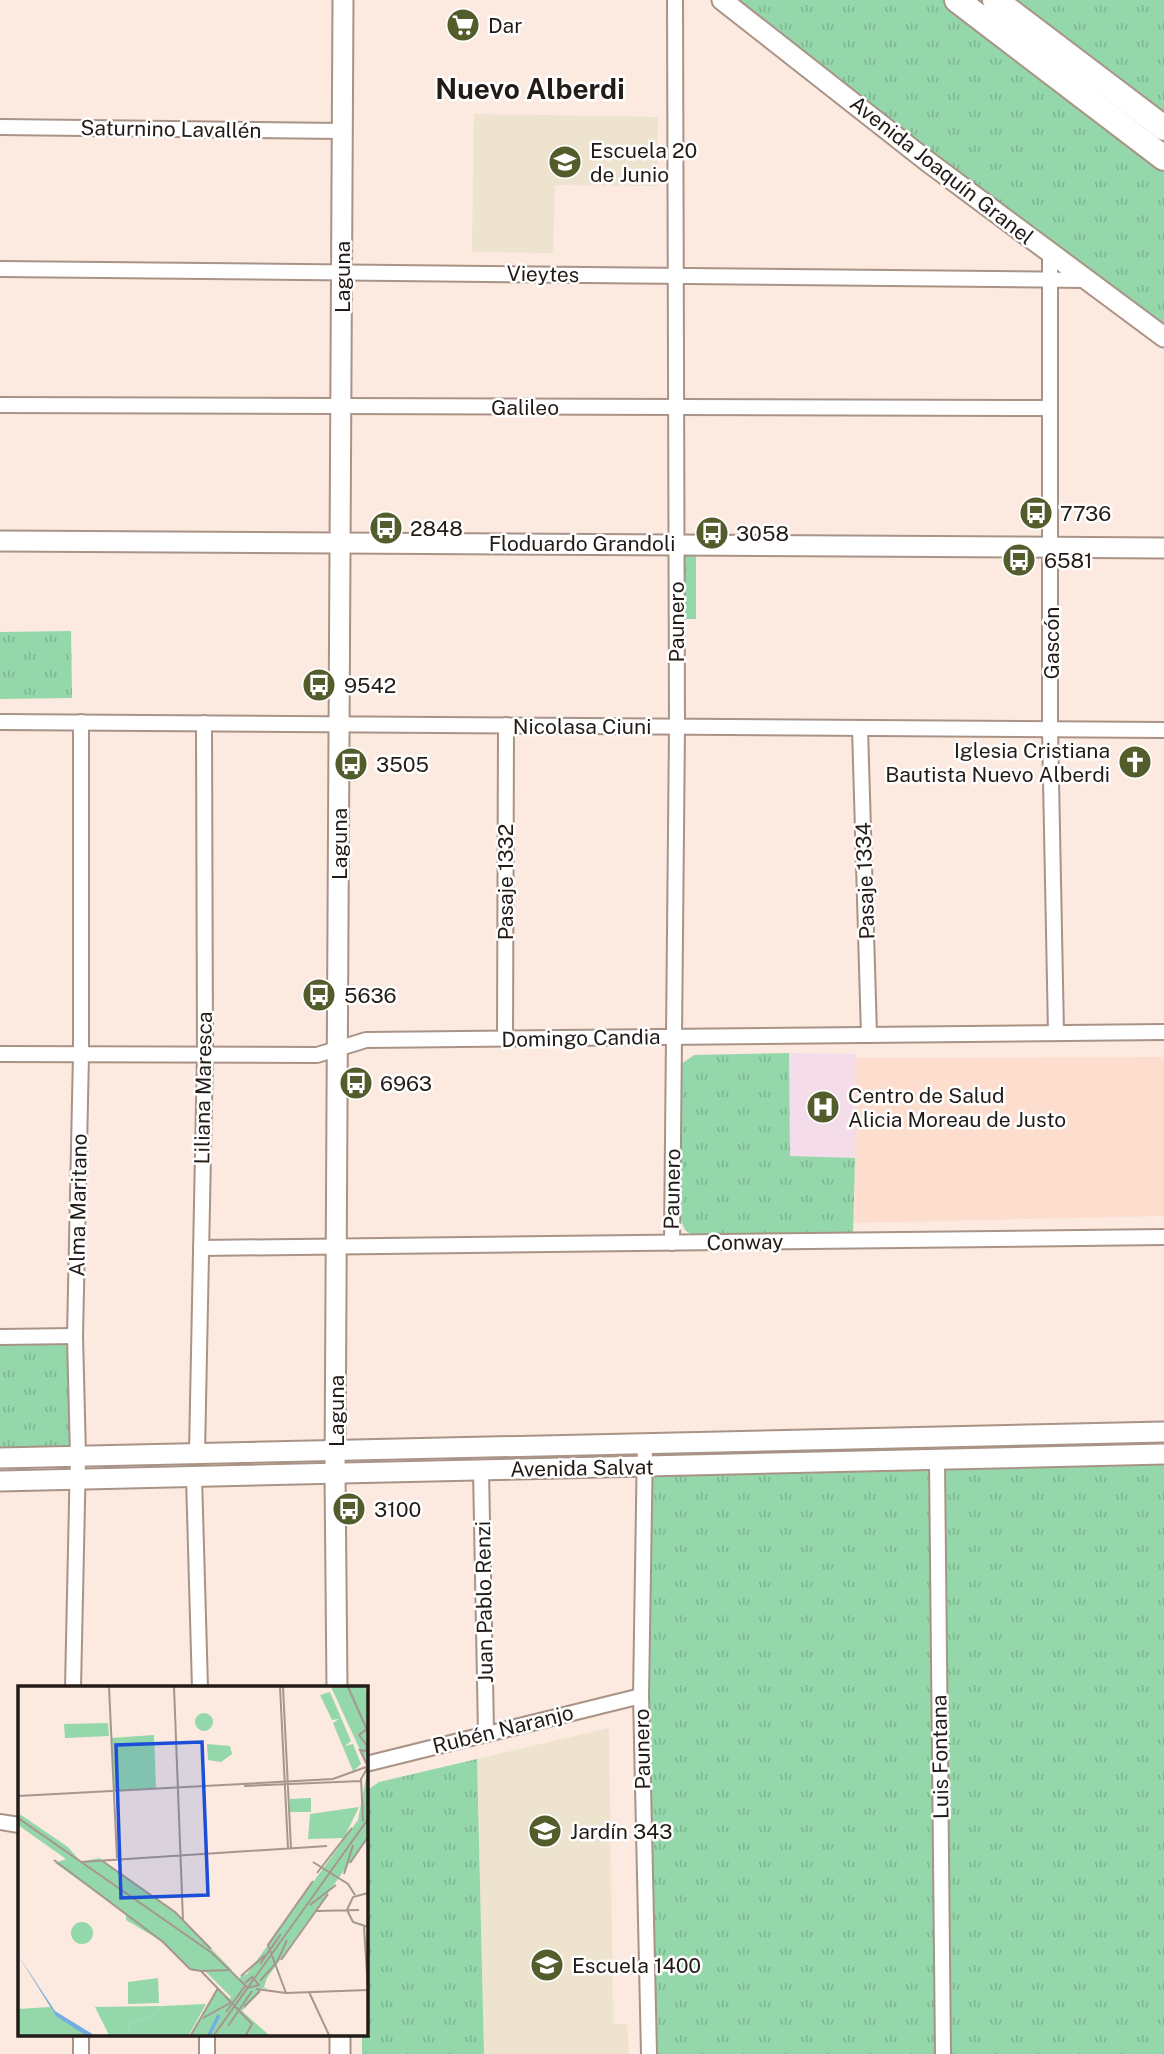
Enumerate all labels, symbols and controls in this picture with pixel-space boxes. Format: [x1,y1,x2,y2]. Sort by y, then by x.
supermarket icon: Dar [444,6,482,44]
place label: Dar [488,13,522,38]
district label: Nuevo Alberdi [435,72,625,105]
street label: Avenida Joaquín Granel [845,90,1039,250]
street label: Saturnino Lavallén [80,115,262,143]
place label: Escuela 20 de Junio [590,138,697,187]
school or university icon: Escuela 20 de Junio [546,143,584,181]
street label: Laguna [330,241,355,313]
street label: Vieytes [506,261,580,287]
street label: Galileo [491,395,559,420]
bus stop icon: 7736 [1017,494,1055,532]
place label: 7736 [1060,501,1111,526]
bus stop icon: 2848 [367,509,405,547]
bus stop icon: 3058 [693,514,731,552]
place label: 2848 [410,516,463,541]
place label: 3058 [736,521,789,546]
street label: Floduardo Grandoli [489,531,675,556]
bus stop icon: 6581 [1000,541,1038,579]
place label: 6581 [1044,548,1093,573]
street label: Paunero [664,581,689,663]
street label: Gascón [1039,607,1064,679]
bus stop icon: 9542 [300,666,338,704]
place label: 9542 [344,673,396,698]
street label: Nicolasa Ciuni [513,714,651,739]
place label: Iglesia Cristiana Bautista Nuevo Alberdi [885,738,1110,787]
church icon: Iglesia Cristiana Bautista Nuevo Alberdi [1116,743,1154,781]
bus stop icon: 3505 [332,745,370,783]
place label: 3505 [376,752,429,777]
street label: Laguna [327,808,352,880]
street label: Pasaje 1334 [850,822,880,940]
street label: Pasaje 1332 [493,824,518,940]
bus stop icon: 5636 [300,976,338,1014]
place label: 5636 [344,983,397,1008]
street label: Liliana Maresca [189,1011,217,1165]
street label: Domingo Candia [501,1024,661,1052]
bus stop icon: 6963 [337,1064,375,1102]
place label: 6963 [380,1071,432,1096]
place label: Centro de Salud Alicia Moreau de Justo [848,1083,1066,1132]
hospital icon: Centro de Salud Alicia Moreau de Justo [804,1088,842,1126]
street label: Alma Maritano [64,1133,92,1277]
street label: Paunero [659,1148,685,1230]
street label: Conway [706,1229,784,1255]
street label: Laguna [324,1375,349,1447]
street label: Avenida Salvat [510,1454,654,1482]
bus stop icon: 3100 [330,1490,368,1528]
place label: 3100 [374,1497,421,1522]
street label: Juan Pablo Renzi [470,1521,498,1683]
inset map [18,1686,368,2036]
street label: Luis Fontana [926,1695,954,1819]
street label: Rubén Naranjo [430,1699,576,1759]
street label: Paunero [629,1708,655,1790]
school or university icon: Jardín 343 [526,1812,564,1850]
place label: Jardín 343 [570,1819,673,1844]
school or university icon: Escuela 1400 [528,1946,566,1984]
place label: Escuela 1400 [572,1953,701,1978]

